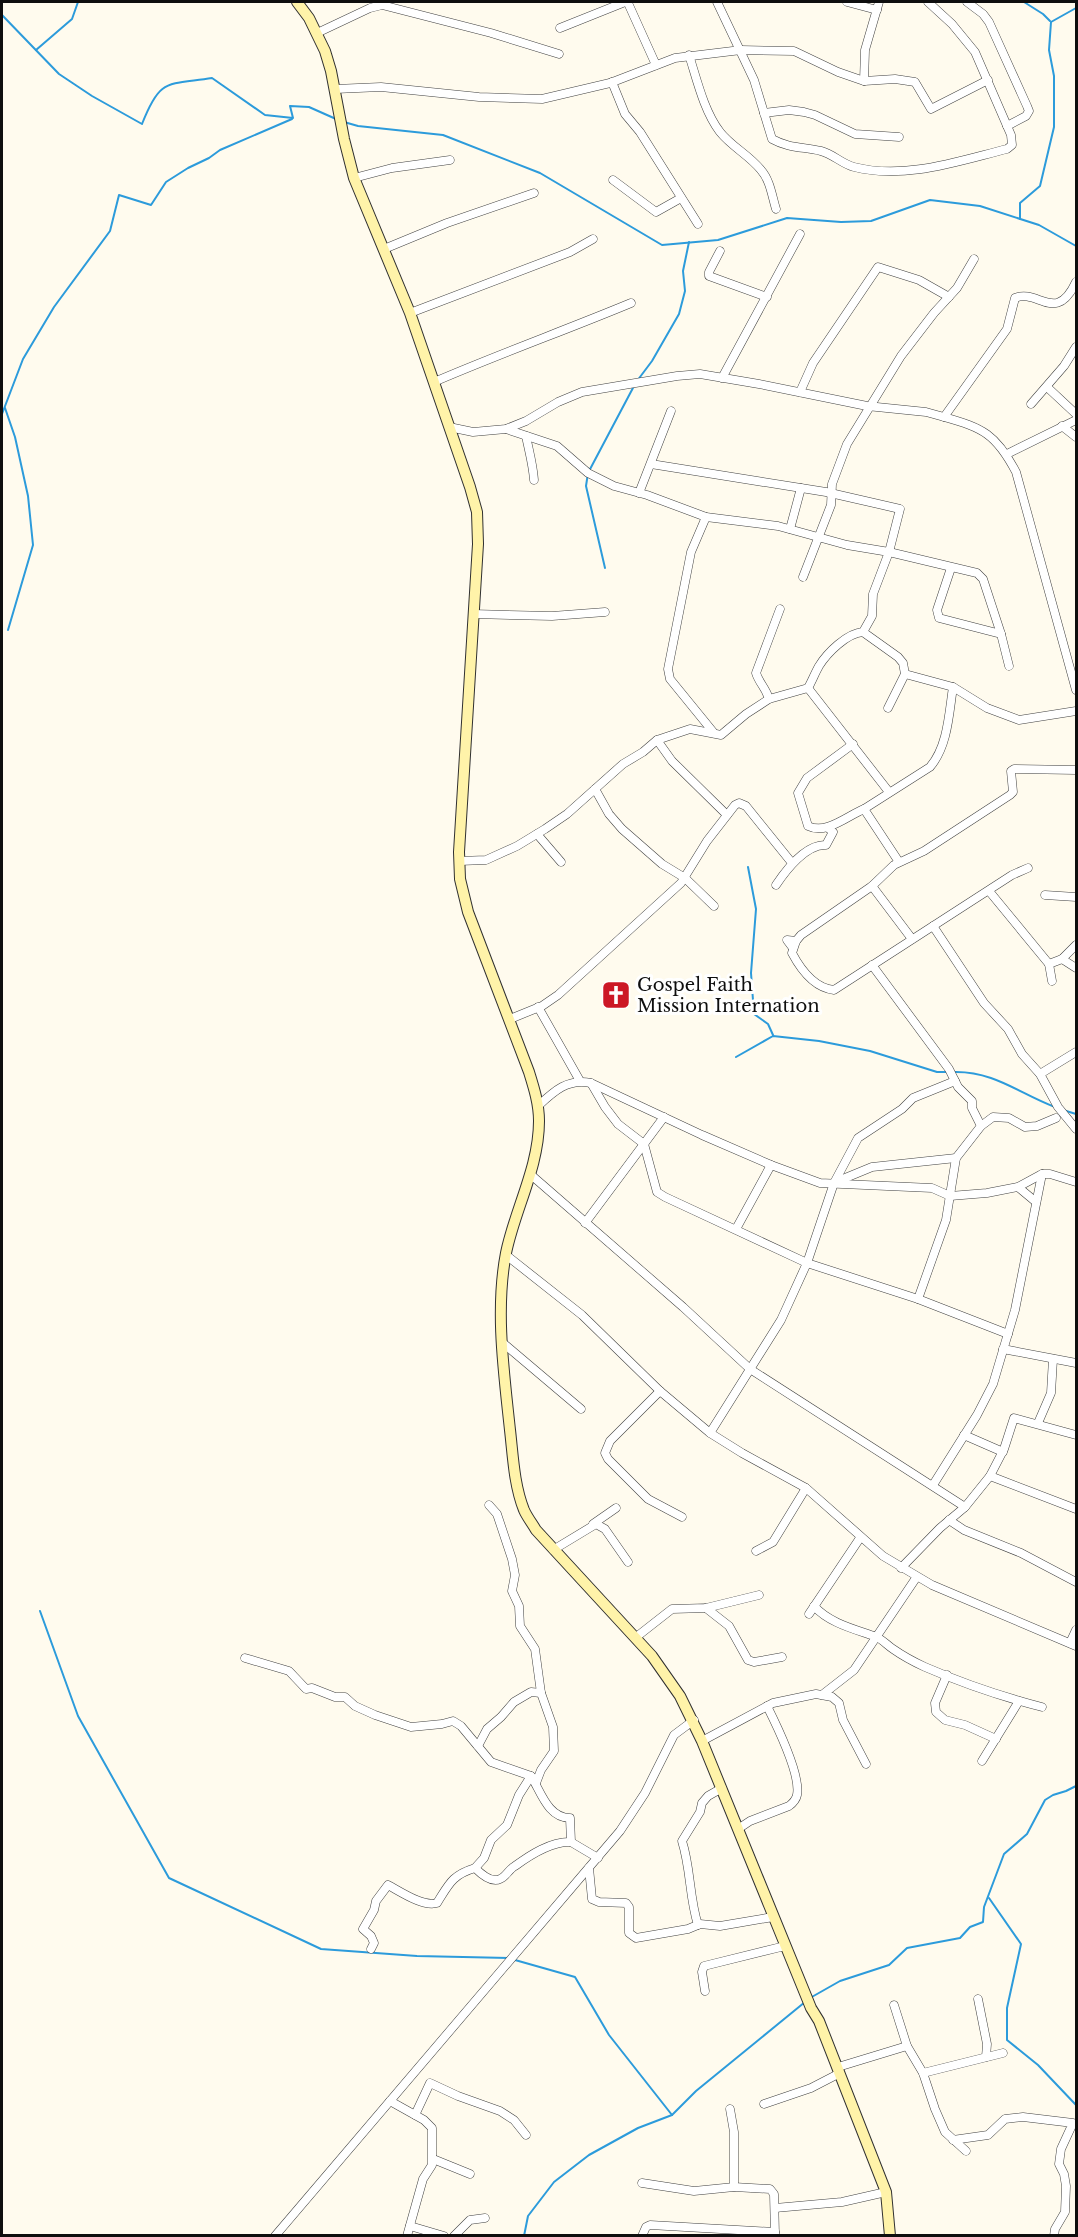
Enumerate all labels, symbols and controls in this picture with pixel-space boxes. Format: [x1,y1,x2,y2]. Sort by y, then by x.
place label: Gospel Faith Mission Internation [637,974,820,1017]
church icon: Gospel Faith Mission Internation [600,979,632,1011]

